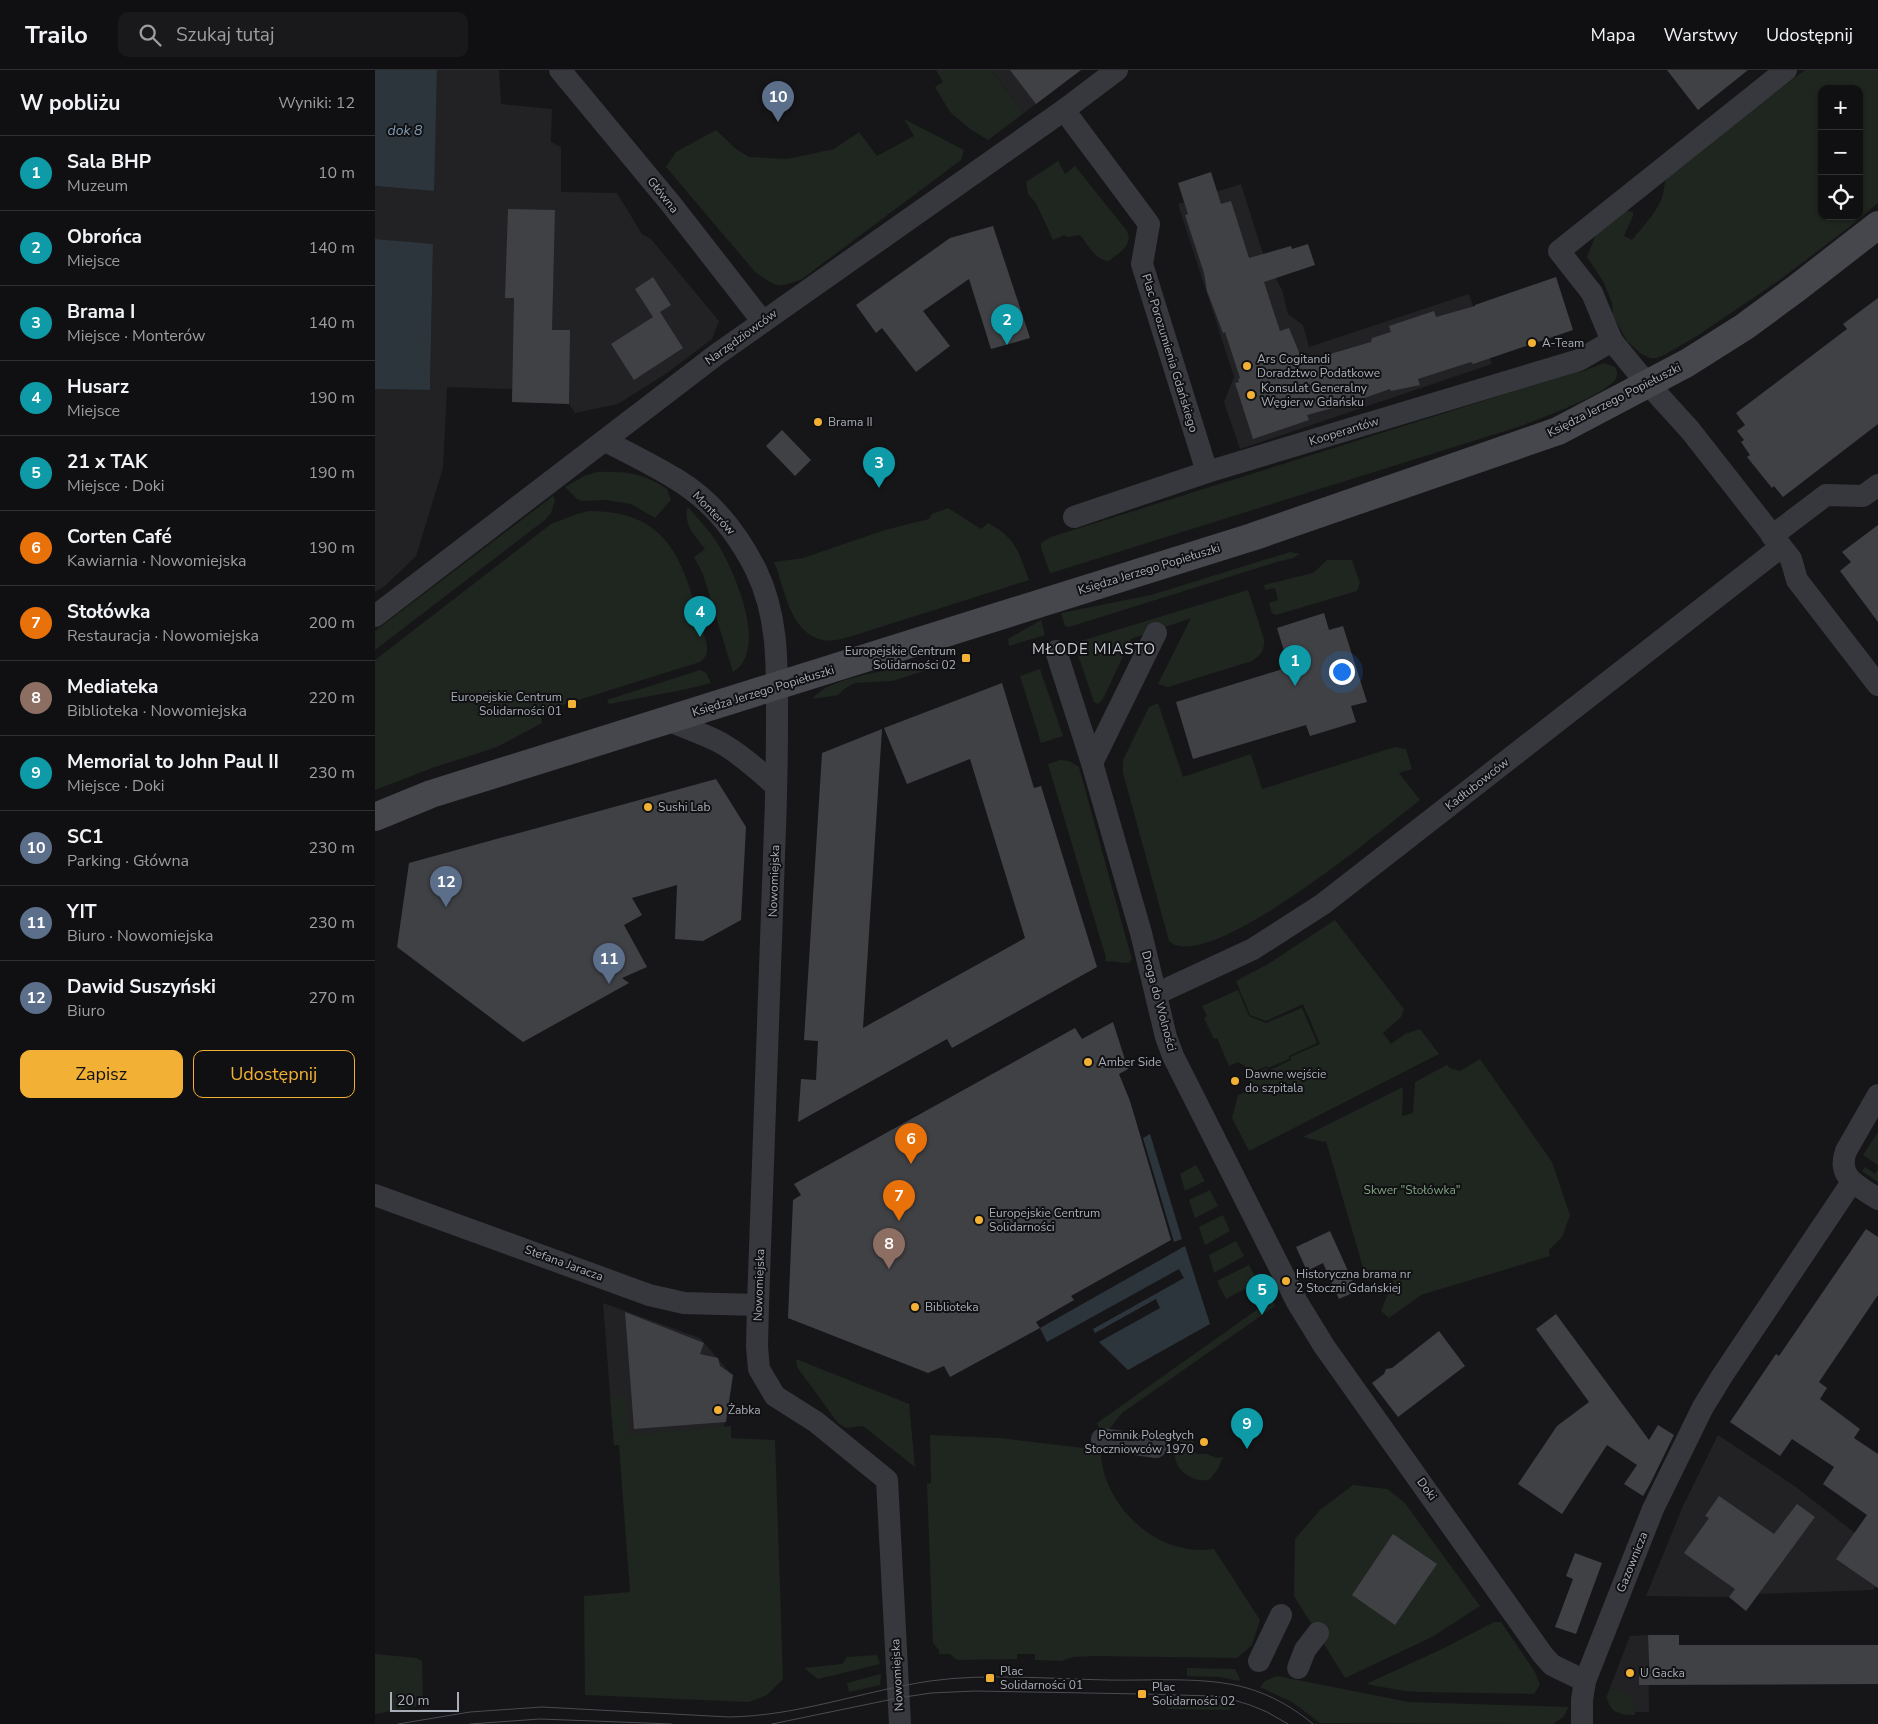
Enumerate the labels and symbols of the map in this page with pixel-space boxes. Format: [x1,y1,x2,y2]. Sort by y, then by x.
pin: 10 [762,81,794,122]
water label: dok 8 [388,121,423,140]
street label: Główna [644,174,682,216]
street label: Plac Porozumienia Gdańskiego [1138,272,1202,435]
pin: 2 [991,304,1023,345]
street label: Narzędziowców [702,305,780,369]
place label: A-Team [1542,335,1584,351]
marker: A-Team [1526,337,1538,349]
place label: Ars Cogitandi Doradztwo Podatkowe [1257,351,1380,381]
street label: Księdza Jerzego Popiełuszki [1544,359,1684,441]
marker: Ars Cogitandi Doradztwo Podatkowe [1241,360,1253,372]
place label: Konsulat Generalny Węgier w Gdańsku [1261,380,1368,410]
marker: Konsulat Generalny Węgier w Gdańsku [1245,389,1257,401]
street label: Kooperantów [1307,413,1381,449]
place label: Brama II [828,414,873,430]
marker: Brama II [812,416,824,428]
pin: 3 [863,447,895,488]
street label: Monterów [689,488,739,538]
street label: Księdza Jerzego Popiełuszki [1076,540,1222,598]
pin: 4 [684,596,716,637]
district label: MŁODE MIASTO [1032,639,1156,659]
place label: Europejskie Centrum Solidarności 02 [845,643,956,673]
pin: 1 [1279,645,1311,686]
marker: Europejskie Centrum Solidarności 02 [960,652,972,664]
your location [1329,659,1355,685]
street label: Księdza Jerzego Popiełuszki [690,662,836,720]
place label: Europejskie Centrum Solidarności 01 [451,689,562,719]
marker: Europejskie Centrum Solidarności 01 [566,698,578,710]
street label: Kadłubowców [1442,754,1512,814]
place label: Sushi Lab [658,799,710,815]
marker: Sushi Lab [642,801,654,813]
street label: Nowomiejska [765,845,783,917]
pin: 12 [430,866,462,907]
pin: 11 [593,943,625,984]
street label: Droga do Wolności [1138,949,1180,1053]
place label: Amber Side [1098,1054,1161,1070]
marker: Amber Side [1082,1056,1094,1068]
place label: Dawne wejście do szpitala [1245,1066,1326,1096]
marker: Dawne wejście do szpitala [1229,1075,1241,1087]
pin: 6 [895,1123,927,1164]
pin: 7 [883,1180,915,1221]
park label: Skwer "Stołówka" [1364,1182,1460,1198]
place label: Europejskie Centrum Solidarności [989,1205,1100,1235]
marker: Europejskie Centrum Solidarności [973,1214,985,1226]
pin: 8 [873,1228,905,1269]
street label: Stefana Jaracza [522,1241,606,1285]
street label: Nowomiejska [750,1249,768,1321]
place label: Historyczna brama nr 2 Stoczni Gdańskiej [1296,1266,1412,1296]
pin: 5 [1246,1274,1278,1315]
marker: Historyczna brama nr 2 Stoczni Gdańskiej [1280,1275,1292,1287]
place label: Biblioteka [925,1299,979,1315]
marker: Biblioteka [909,1301,921,1313]
place label: Żabka [728,1402,761,1418]
marker: Żabka [712,1404,724,1416]
pin: 9 [1231,1408,1263,1449]
place label: Pomnik Poległych Stoczniowców 1970 [1085,1427,1194,1457]
marker: Pomnik Poległych Stoczniowców 1970 [1198,1436,1210,1448]
street label: Doki [1413,1474,1441,1504]
street label: Gazownicza [1613,1529,1651,1595]
street label: Nowomiejska [887,1638,907,1712]
place label: Plac Solidarności 01 [1000,1663,1083,1693]
place label: U Gacka [1640,1665,1685,1681]
marker: U Gacka [1624,1667,1636,1679]
marker: Plac Solidarności 01 [984,1672,996,1684]
place label: Plac Solidarności 02 [1152,1679,1235,1709]
marker: Plac Solidarności 02 [1136,1688,1148,1700]
scale bar [390,1689,459,1712]

